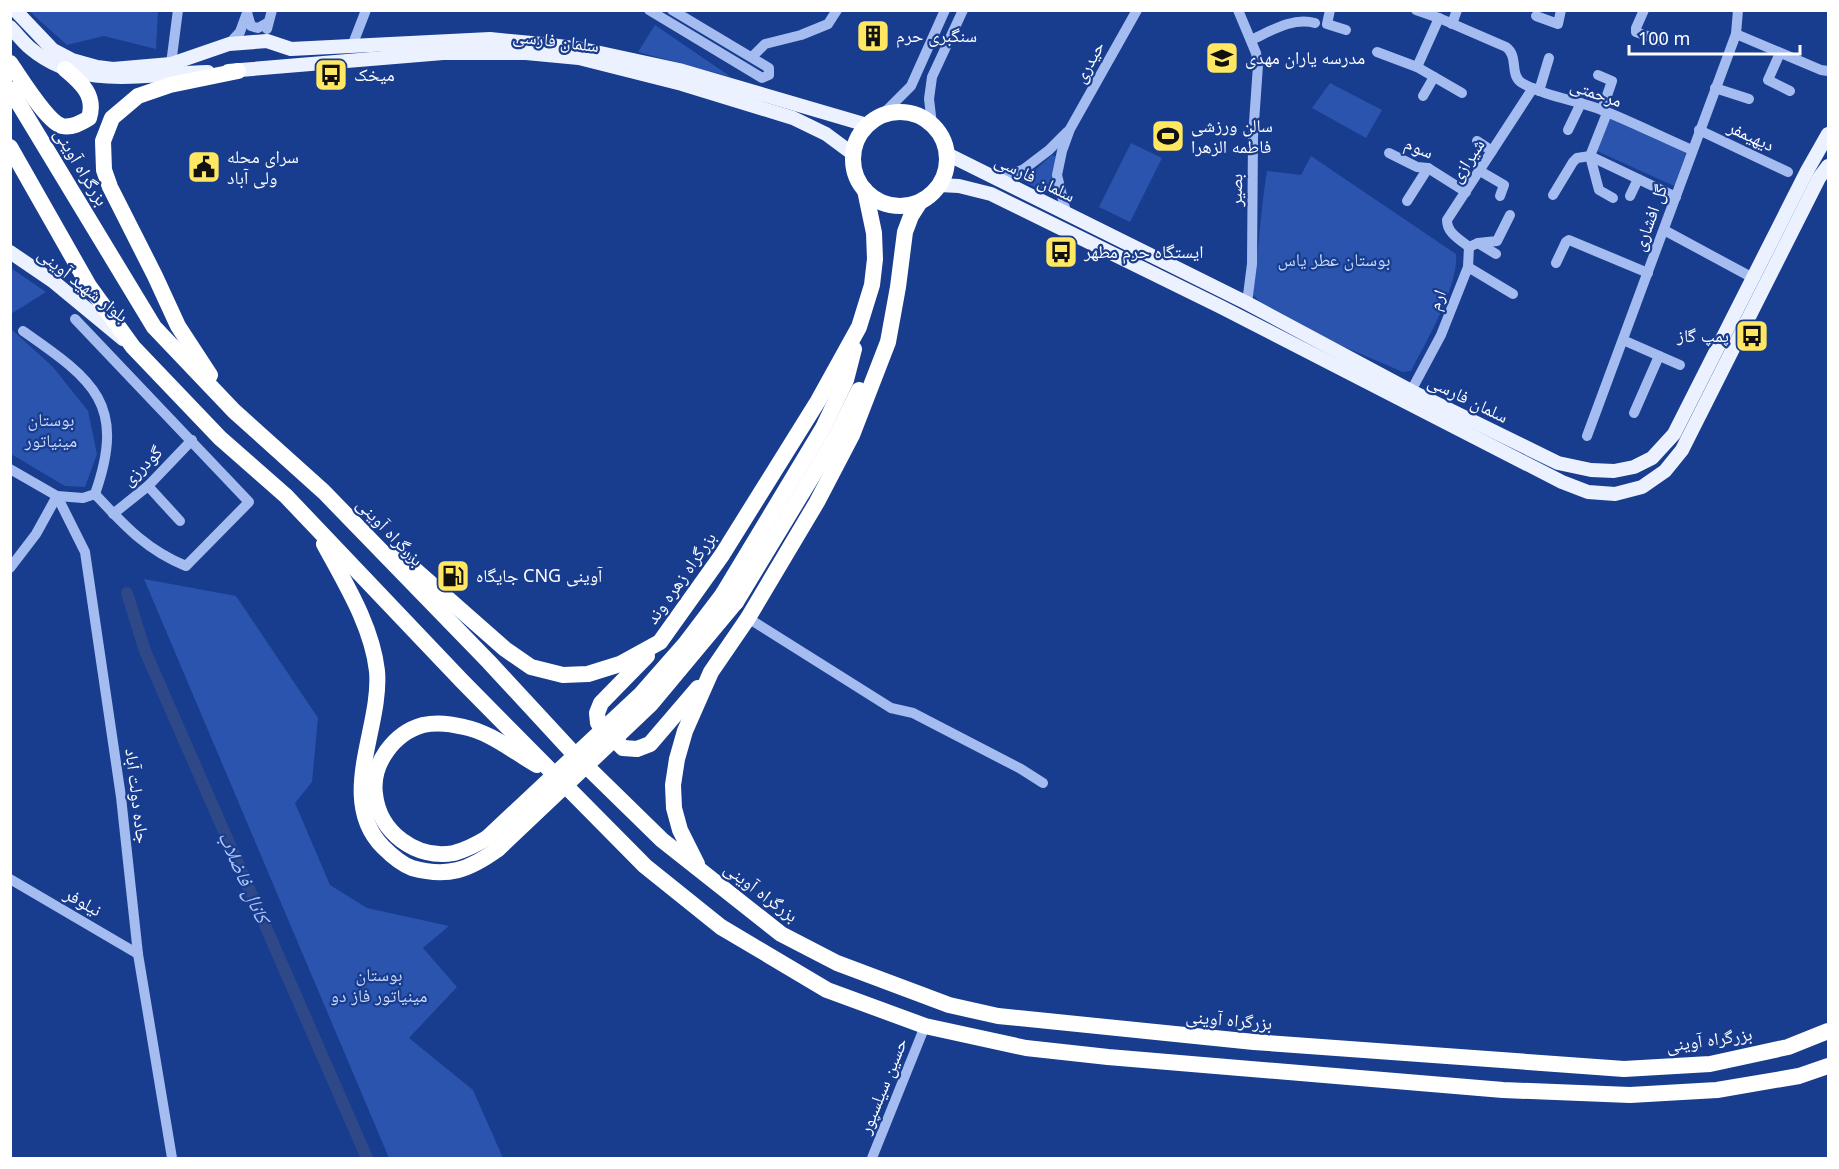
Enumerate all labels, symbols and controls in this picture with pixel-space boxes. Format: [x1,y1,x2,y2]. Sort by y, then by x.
building icon: سنگبری حرم [855,18,891,54]
scale bar [1629,18,1800,56]
street label: سلمان فارسی [512,23,601,57]
place label: سنگبری حرم [896,23,977,48]
text: 100 m [1638,26,1690,50]
street label: حیدری [1067,36,1109,87]
school or university icon: مدرسه یاران مهدی [1204,40,1240,76]
place label: مدرسه یاران مهدی [1245,45,1365,69]
bus stop icon: میخک [313,57,349,93]
place label: میخک [354,62,395,86]
street label: مرحمتی [1567,72,1625,112]
place label: سالن ورزشی فاطمه الزهرا [1191,113,1273,158]
street label: دیهیمفر [1723,114,1779,156]
sports icon: سالن ورزشی فاطمه الزهرا [1150,118,1186,154]
street label: بزرگراه آوینی [49,123,114,210]
street label: سوم [1401,131,1437,165]
street label: شیرازی [1443,134,1489,187]
place label: سرای محله ولی آباد [227,144,299,189]
street label: سلمان فارسی [991,147,1080,207]
public building icon: سرای محله ولی آباد [186,149,222,185]
street label: بصیر [1223,173,1247,208]
street label: گل افشاری [1626,181,1672,254]
bus stop icon: ایستگاه حرم مطهر [1043,234,1079,270]
place label: ایستگاه حرم مطهر [1083,239,1204,264]
street label: بلوار شهید آوینی [33,241,134,327]
park label: بوستان عطر یاس [1278,247,1390,271]
street label: ارم [1421,286,1452,314]
bus stop icon: پمپ گاز [1734,318,1770,354]
place label: پمپ گاز [1676,323,1729,347]
street label: سلمان فارسی [1424,368,1513,428]
park label: بوستان مینیاتور [24,407,77,452]
street label: گودرزی [116,439,167,491]
street label: بزرگراه آوینی [352,492,430,571]
street label: بزرگراه زهره وند [640,526,721,628]
fuel station icon: جایگاه CNG آوینی [435,558,471,594]
place label: جایگاه CNG آوینی [476,563,603,587]
street label: جاده دولت آباد [120,747,156,845]
water label: کانال فاضلاب [212,827,278,930]
street label: بزرگراه آوینی [720,856,803,927]
street label: نیلوفر [60,880,106,921]
park label: بوستان مینیاتور فاز دو [331,962,427,1007]
street label: بزرگراه آوینی [1185,1003,1273,1035]
street label: بزرگراه آوینی [1664,1021,1754,1057]
street label: حسین سیلسپور [852,1034,912,1138]

